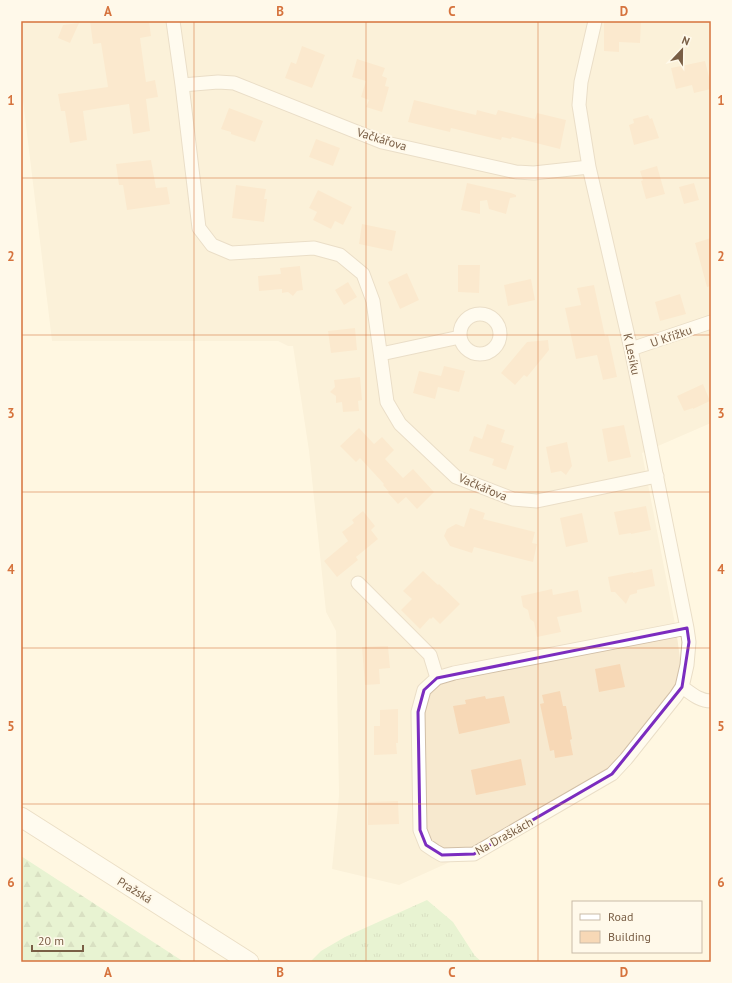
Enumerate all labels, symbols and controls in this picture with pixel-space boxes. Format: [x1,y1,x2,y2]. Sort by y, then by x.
text: A [104,3,112,20]
text: B [276,3,284,20]
text: C [448,3,456,20]
text: D [620,3,628,20]
north arrow [662,30,702,70]
text: N [680,33,692,49]
text: 1 [7,92,15,109]
text: 1 [717,92,725,109]
street label: Vačkářova [354,124,409,154]
text: 2 [7,248,15,265]
text: 2 [717,248,725,265]
street label: U Křížku [648,322,694,350]
street label: K Lesíku [620,332,644,376]
text: 3 [7,405,15,422]
text: 3 [717,405,725,422]
street label: Vačkářova [455,470,510,504]
text: 4 [7,561,15,578]
text: 4 [717,561,725,578]
text: 5 [7,718,15,735]
text: 5 [717,718,725,735]
street label: Na Draškách [472,814,536,858]
street label: Pražská [115,873,155,907]
text: 6 [7,874,15,891]
text: 6 [717,874,725,891]
legend [572,901,702,953]
text: Road [608,909,633,924]
scale bar [32,927,83,953]
text: Building [608,929,651,944]
text: 20 m [38,933,64,948]
text: A [104,964,112,981]
text: B [276,964,284,981]
text: C [448,964,456,981]
text: D [620,964,628,981]

